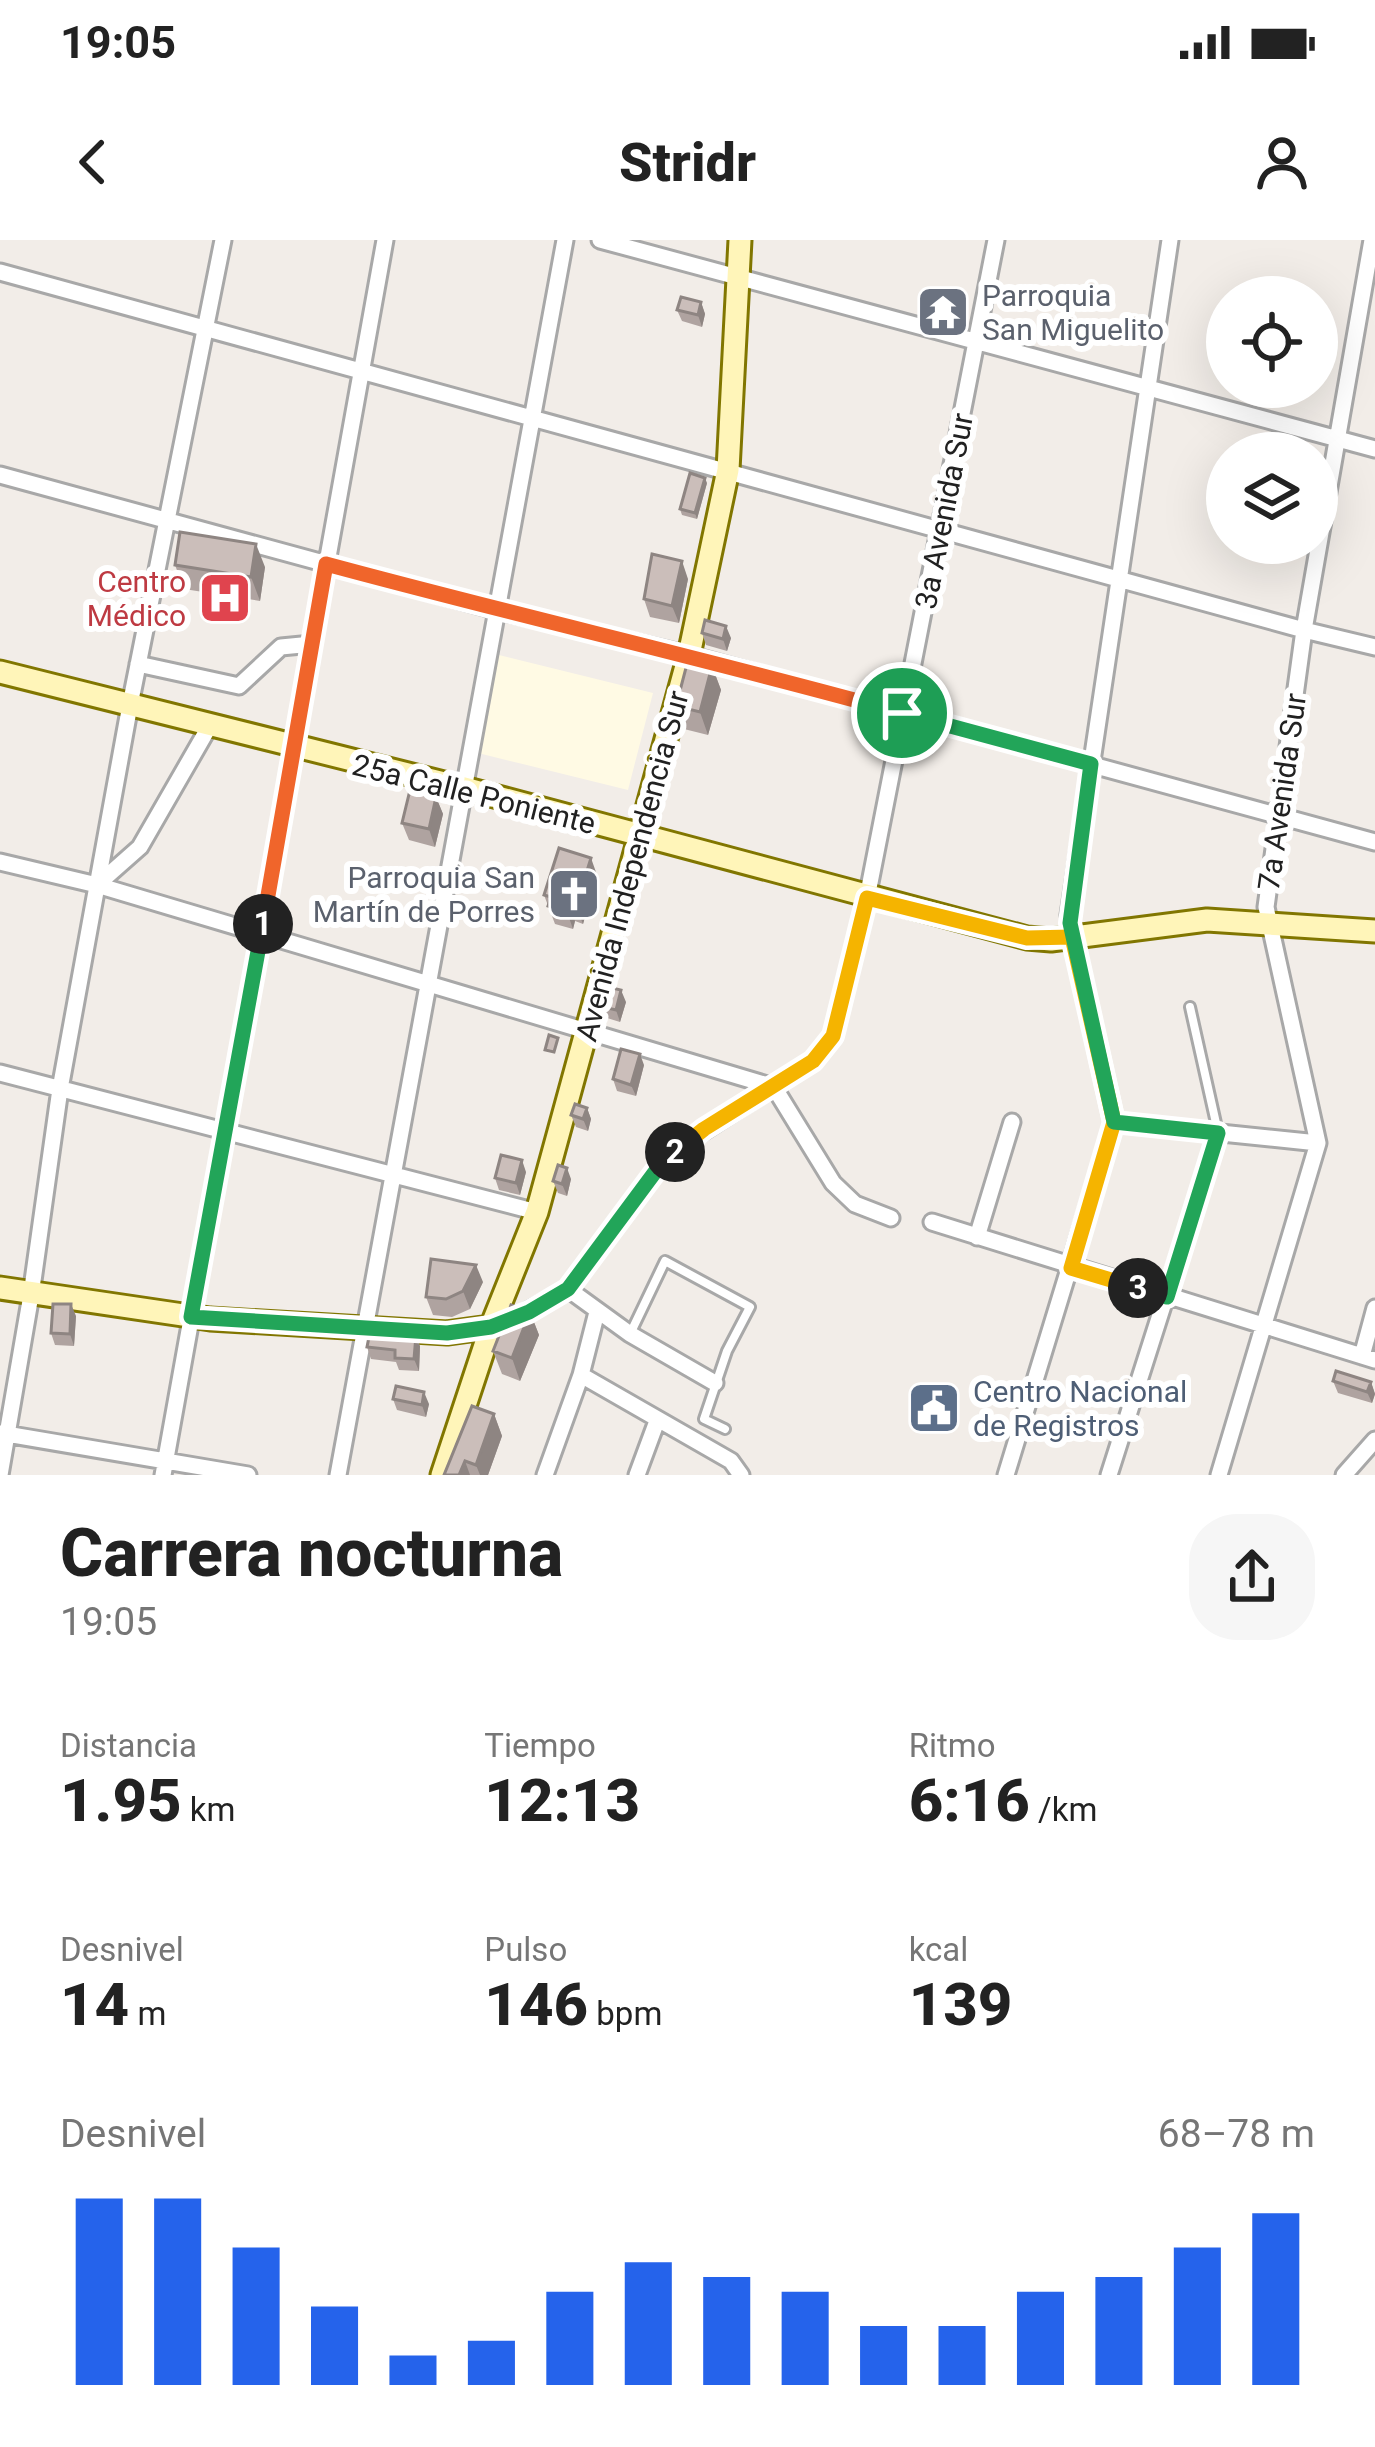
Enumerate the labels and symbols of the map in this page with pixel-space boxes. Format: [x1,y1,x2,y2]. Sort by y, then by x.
place label: Parroquia San Miguelito [982,278,1164,347]
temple icon: Parroquia San Miguelito [915,284,971,340]
street label: 3a Avenida Sur [908,410,980,612]
place label: Centro Médico [87,564,186,633]
hospital icon: Centro Médico [197,570,253,626]
pin [851,662,953,764]
street label: Avenida Independencia Sur [568,687,696,1045]
street label: 7a Avenida Sur [1251,691,1313,893]
street label: 25a Calle Poniente [349,747,599,841]
place label: Parroquia San Martín de Porres [313,860,535,929]
church icon: Parroquia San Martín de Porres [546,866,602,922]
pin: 1 [233,894,293,954]
pin: 2 [645,1122,705,1182]
pin: 3 [1108,1258,1168,1318]
place label: Centro Nacional de Registros [973,1374,1187,1443]
public building icon: Centro Nacional de Registros [906,1380,962,1436]

